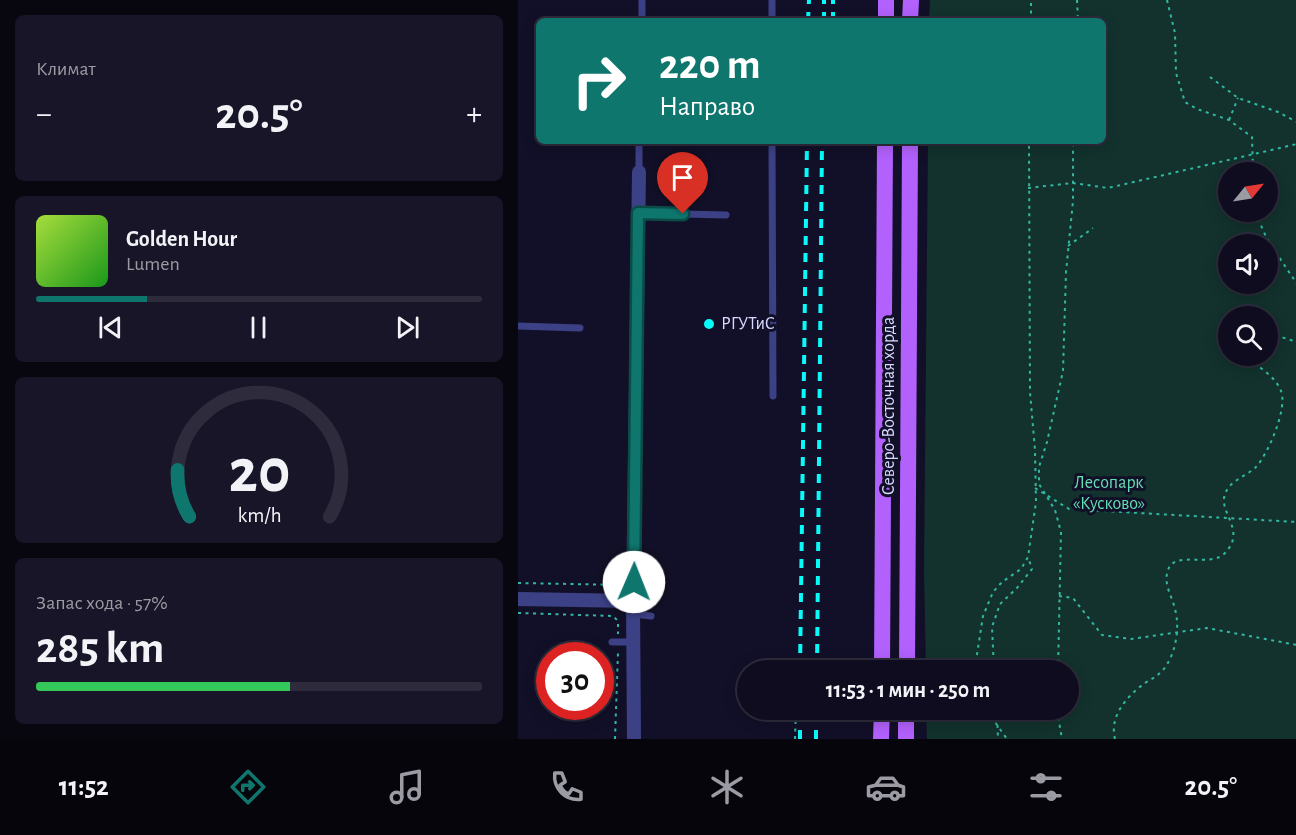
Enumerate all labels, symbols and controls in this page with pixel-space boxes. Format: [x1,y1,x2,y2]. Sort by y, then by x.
icon: right [560,42,638,120]
text: 220 m [659,44,761,86]
text: Климат [36,59,96,79]
text: 20.5° [215,92,303,137]
text: Направо [659,93,755,120]
text: − [36,98,52,131]
text: + [466,98,482,131]
pin [657,152,708,214]
icon: arrive [666,161,699,194]
north arrow [1218,162,1278,222]
map controls [1218,162,1278,366]
text: Golden Hour [126,228,237,250]
button: sound [1218,234,1278,294]
text: Lumen [126,254,180,274]
button: search [1218,306,1278,366]
icon: previous [94,311,127,344]
icon: pause [242,311,275,344]
icon: next [391,311,424,344]
place label: РГУТиС [721,315,775,333]
marker: РГУТиС [702,317,716,331]
street label: Северо-Восточная хорда [880,317,898,495]
text: 20 [228,441,290,503]
park label: Лесопарк «Кусково» [1073,474,1145,513]
text: km/h [237,505,281,526]
position arrow [602,550,666,614]
text: Запас хода · 57% [36,593,168,613]
text: 285 km [36,626,164,671]
speed limit sign: 30 [536,642,614,720]
text: 11:53 · 1 мин · 250 m [826,679,990,701]
icon: directions [227,766,269,808]
icon: music [386,766,428,808]
icon: phone [546,766,588,808]
icon: climate [706,766,748,808]
icon: car [865,766,907,808]
icon: filters [1025,766,1067,808]
text: 11:52 [59,773,109,800]
text: 20.5° [1185,773,1237,800]

